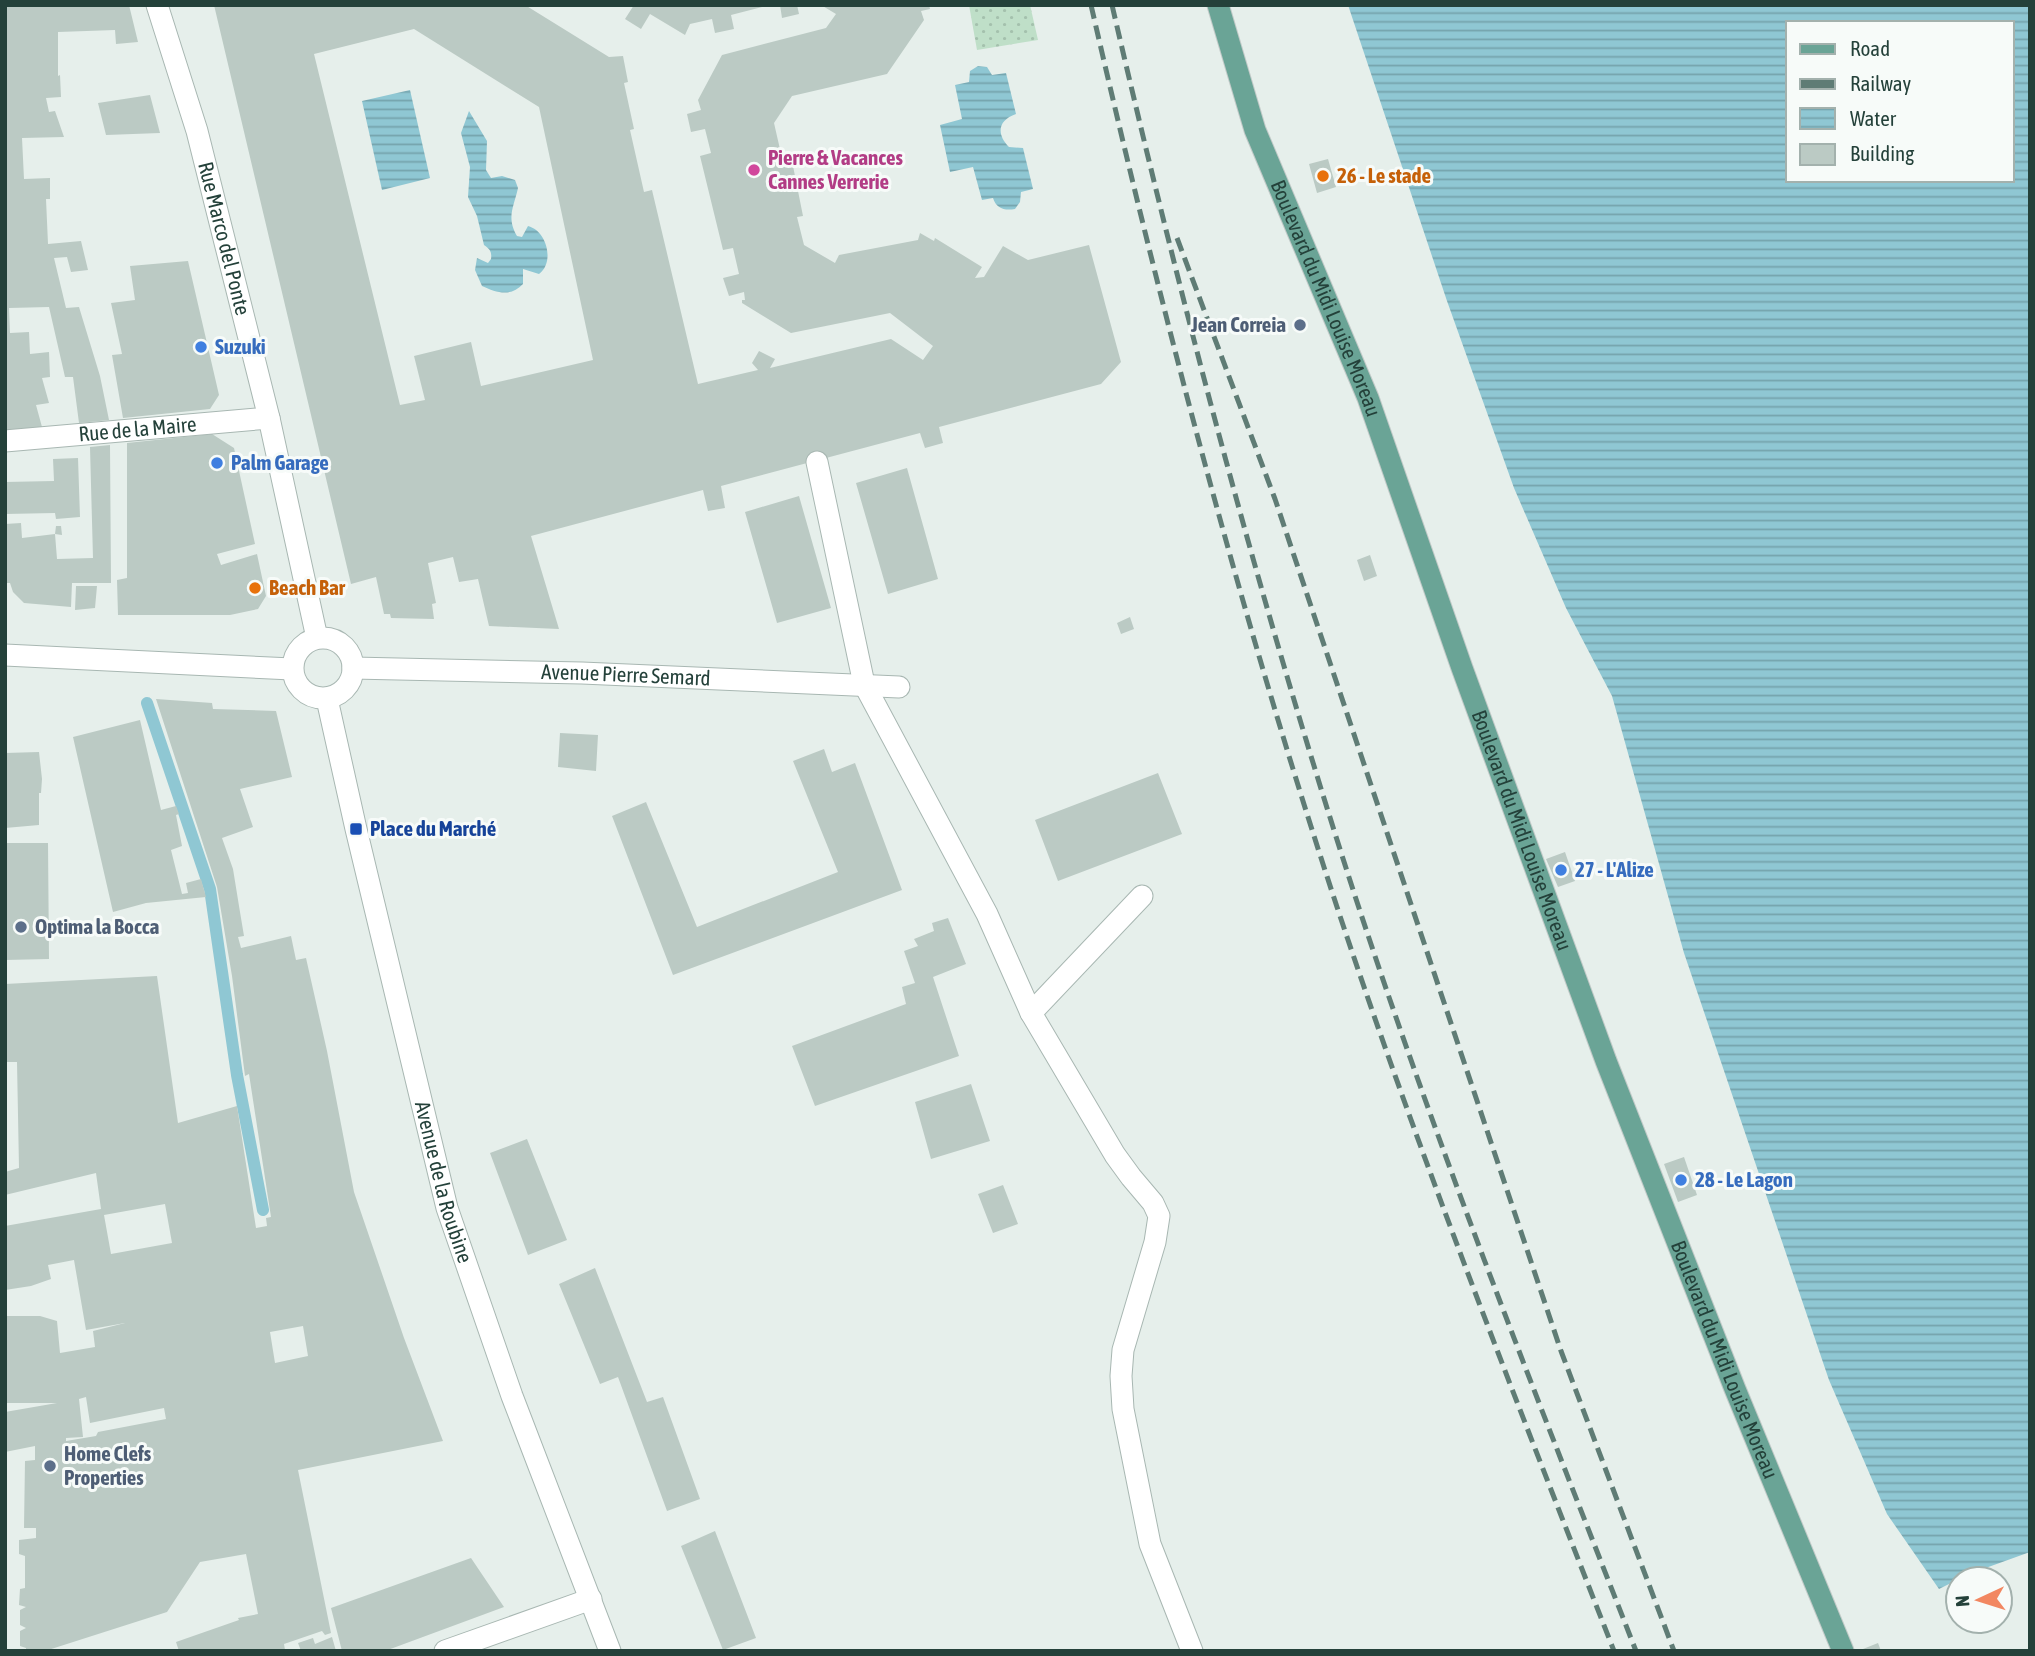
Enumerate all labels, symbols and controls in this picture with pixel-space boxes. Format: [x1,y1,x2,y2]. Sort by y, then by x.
legend [1786,21,2014,182]
text: Road [1850,36,1890,60]
text: Railway [1850,71,1912,95]
text: Water [1850,106,1897,130]
text: Building [1850,141,1914,165]
place label: Pierre & Vacances Cannes Verrerie [768,145,903,193]
street label: Rue Marco del Ponte [194,159,256,317]
marker: Pierre & Vacances Cannes Verrerie [746,162,762,178]
place label: 26 - Le stade [1337,163,1431,187]
marker: 26 - Le stade [1315,168,1331,184]
street label: Boulevard du Midi Louise Moreau [1266,176,1386,419]
place label: Jean Correia [1190,312,1286,336]
marker: Jean Correia [1292,317,1308,333]
place label: Suzuki [215,334,266,358]
marker: Suzuki [193,339,209,355]
street label: Rue de la Maire [78,411,197,446]
place label: Palm Garage [231,450,329,474]
marker: Palm Garage [209,455,225,471]
place label: Beach Bar [269,575,346,599]
marker: Beach Bar [247,580,263,596]
street label: Avenue Pierre Semard [541,659,711,690]
street label: Boulevard du Midi Louise Moreau [1467,707,1577,953]
place label: Place du Marché [370,816,496,840]
marker: Place du Marché [348,821,364,837]
place label: 27 - L'Alize [1575,857,1654,881]
marker: 27 - L'Alize [1553,862,1569,878]
place label: Optima la Bocca [35,914,159,938]
marker: Optima la Bocca [13,919,29,935]
street label: Avenue de la Roubine [411,1099,478,1266]
place label: 28 - Le Lagon [1695,1167,1793,1191]
marker: 28 - Le Lagon [1673,1172,1689,1188]
street label: Boulevard du Midi Louise Moreau [1667,1237,1784,1482]
place label: Home Clefs Properties [64,1441,152,1489]
marker: Home Clefs Properties [42,1458,58,1474]
north arrow [1944,1565,2014,1635]
text: N [1951,1595,1973,1608]

